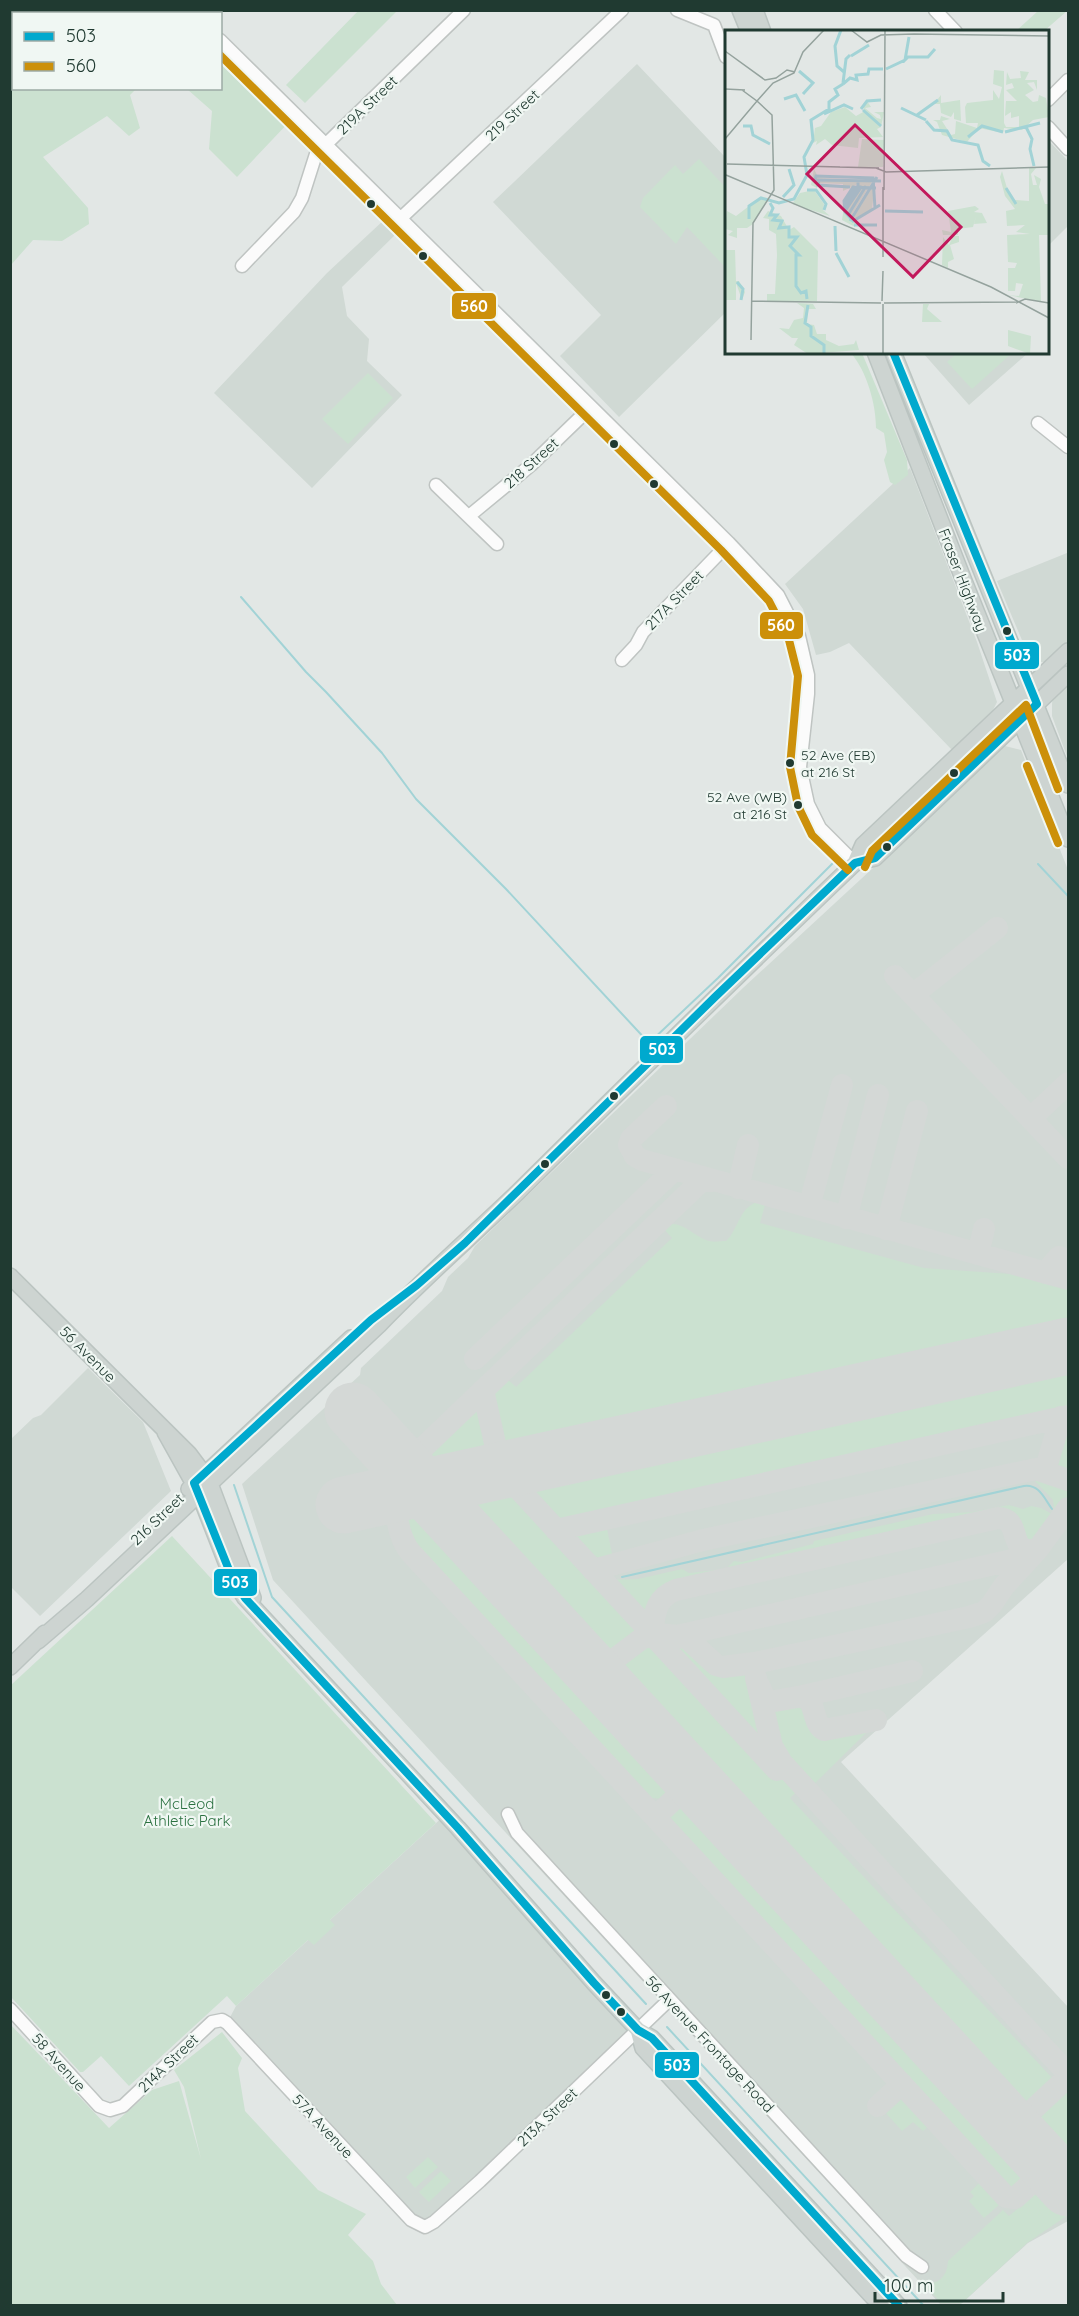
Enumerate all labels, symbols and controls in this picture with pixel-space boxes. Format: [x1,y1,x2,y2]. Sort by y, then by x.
legend [12,12,222,90]
text: 503 [66,24,96,47]
inset map [725,30,1049,354]
text: 560 [66,54,96,77]
street label: 219A Street [333,71,401,139]
street label: 219 Street [481,85,543,145]
unlabelled marker [365,198,377,210]
unlabelled marker [417,250,429,262]
line badge: 560 [451,292,497,320]
text: 560 [460,296,488,316]
street label: 218 Street [500,434,562,492]
unlabelled marker [608,438,620,450]
unlabelled marker [648,478,660,490]
street label: Fraser Highway [935,526,991,634]
street label: 217A Street [641,566,707,634]
line badge: 560 [759,611,804,640]
text: 560 [767,615,795,635]
unlabelled marker [1001,625,1013,637]
line badge: 503 [994,641,1040,670]
text: 503 [1003,645,1031,665]
place label: 52 Ave (EB) at 216 St [801,746,875,781]
marker: 52 Ave (EB) at 216 St [784,757,796,769]
unlabelled marker [948,767,960,779]
place label: 52 Ave (WB) at 216 St [707,788,787,823]
marker: 52 Ave (WB) at 216 St [792,799,804,811]
unlabelled marker [881,841,893,853]
line badge: 503 [639,1035,684,1064]
text: 503 [648,1039,676,1059]
unlabelled marker [608,1090,620,1102]
unlabelled marker [539,1158,551,1170]
street label: 56 Avenue [56,1322,120,1386]
street label: 216 Street [126,1489,188,1549]
line badge: 503 [213,1568,258,1597]
text: 503 [221,1572,249,1592]
park label: McLeod Athletic Park [144,1794,230,1830]
street label: 56 Avenue Frontage Road [642,1972,778,2116]
unlabelled marker [600,1989,612,2001]
unlabelled marker [615,2006,627,2018]
street label: 58 Avenue [28,2029,90,2095]
street label: 214A Street [134,2030,202,2096]
line badge: 503 [654,2051,700,2079]
text: 503 [663,2055,691,2075]
street label: 213A Street [513,2084,581,2150]
street label: 57A Avenue [288,2090,358,2162]
scale bar [875,2265,1002,2303]
text: 100 m [884,2274,933,2297]

